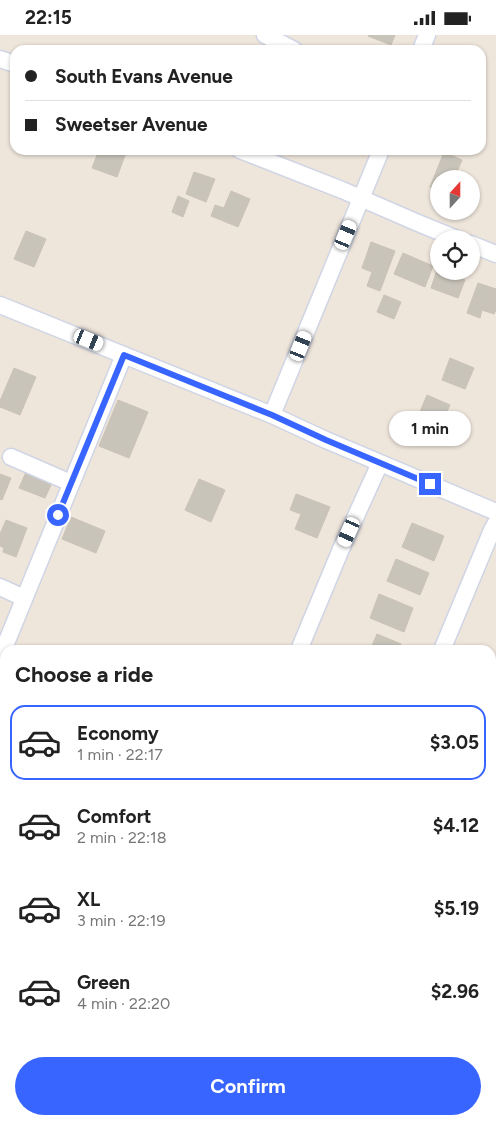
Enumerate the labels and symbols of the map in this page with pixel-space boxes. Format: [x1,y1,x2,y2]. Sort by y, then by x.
north arrow [430,170,480,220]
car [333,218,358,252]
car [72,327,105,353]
car [288,329,313,363]
callout: 1 min [389,411,471,447]
route end [419,473,441,495]
route start [47,504,69,526]
car [336,515,361,549]

